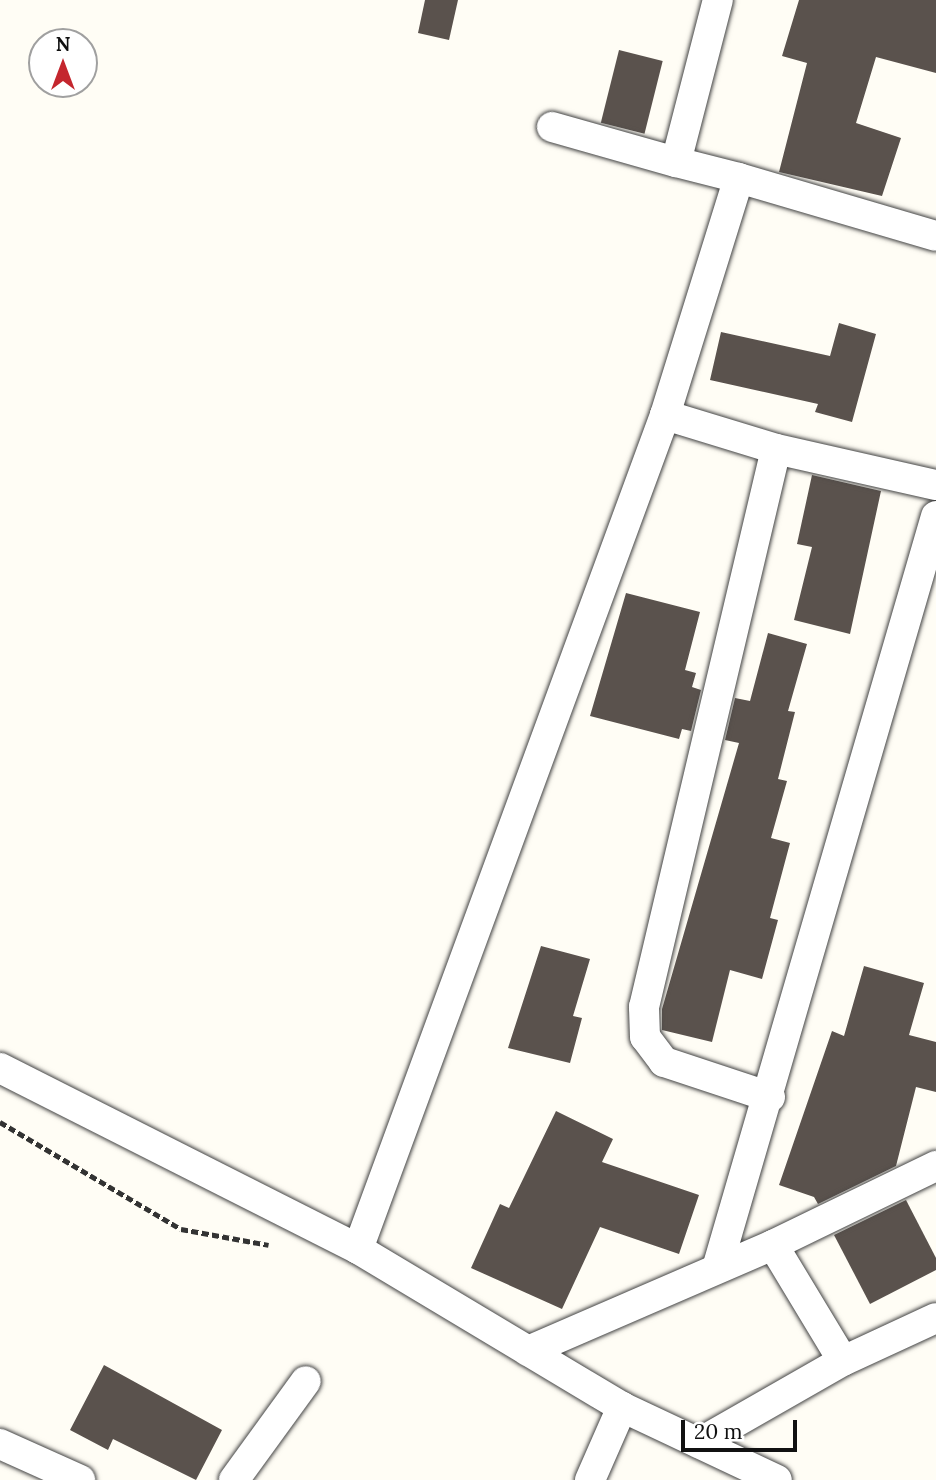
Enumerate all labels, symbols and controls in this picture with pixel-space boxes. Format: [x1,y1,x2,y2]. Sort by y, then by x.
north arrow [28,28,98,98]
text: N [56,32,70,56]
scale bar [684,1406,800,1450]
text: 20 m [694,1418,743,1445]

